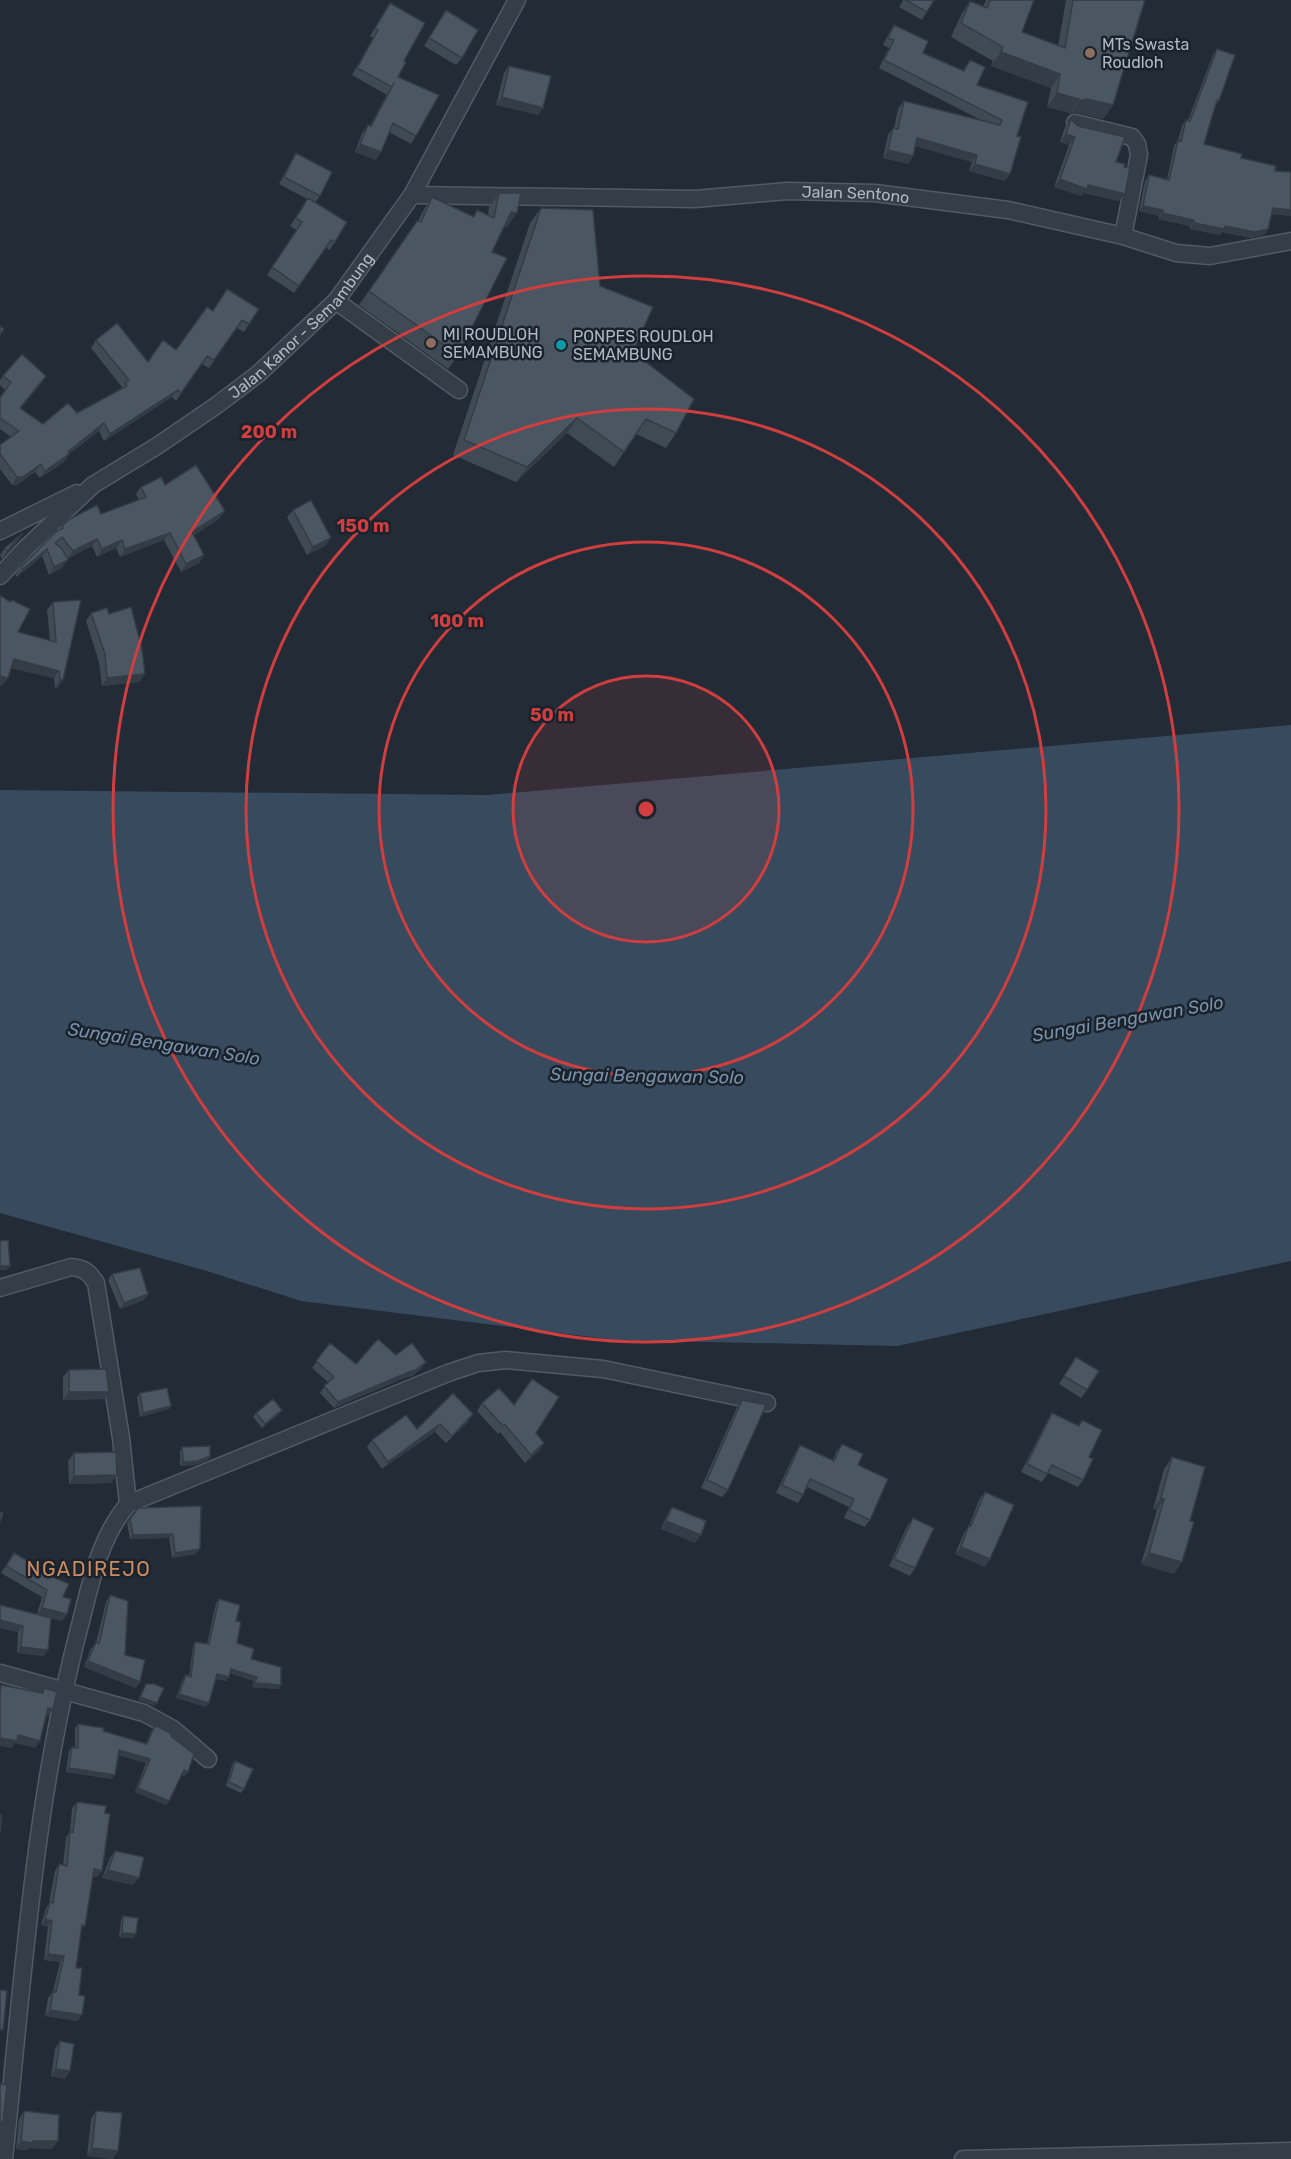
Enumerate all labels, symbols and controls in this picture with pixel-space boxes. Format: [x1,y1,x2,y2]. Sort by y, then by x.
place label: MTs Swasta Roudloh [1102,35,1189,72]
marker: MTs Swasta Roudloh [1083,46,1097,60]
street label: Jalan Sentono [801,182,911,207]
street label: Jalan Kanor - Semambung [225,249,377,402]
place label: MI ROUDLOH SEMAMBUNG [443,325,543,362]
place label: PONPES ROUDLOH SEMAMBUNG [573,327,714,364]
marker: MI ROUDLOH SEMAMBUNG [424,336,438,350]
marker: PONPES ROUDLOH SEMAMBUNG [554,338,568,352]
text: 200 m [241,421,297,443]
text: 150 m [336,515,390,537]
text: 100 m [430,610,484,632]
text: 50 m [530,704,574,726]
centre of rings [636,799,656,819]
water label: Sungai Bengawan Solo [1031,991,1225,1047]
water label: Sungai Bengawan Solo [67,1018,261,1070]
water label: Sungai Bengawan Solo [550,1063,744,1089]
district label: NGADIREJO [27,1557,151,1581]

